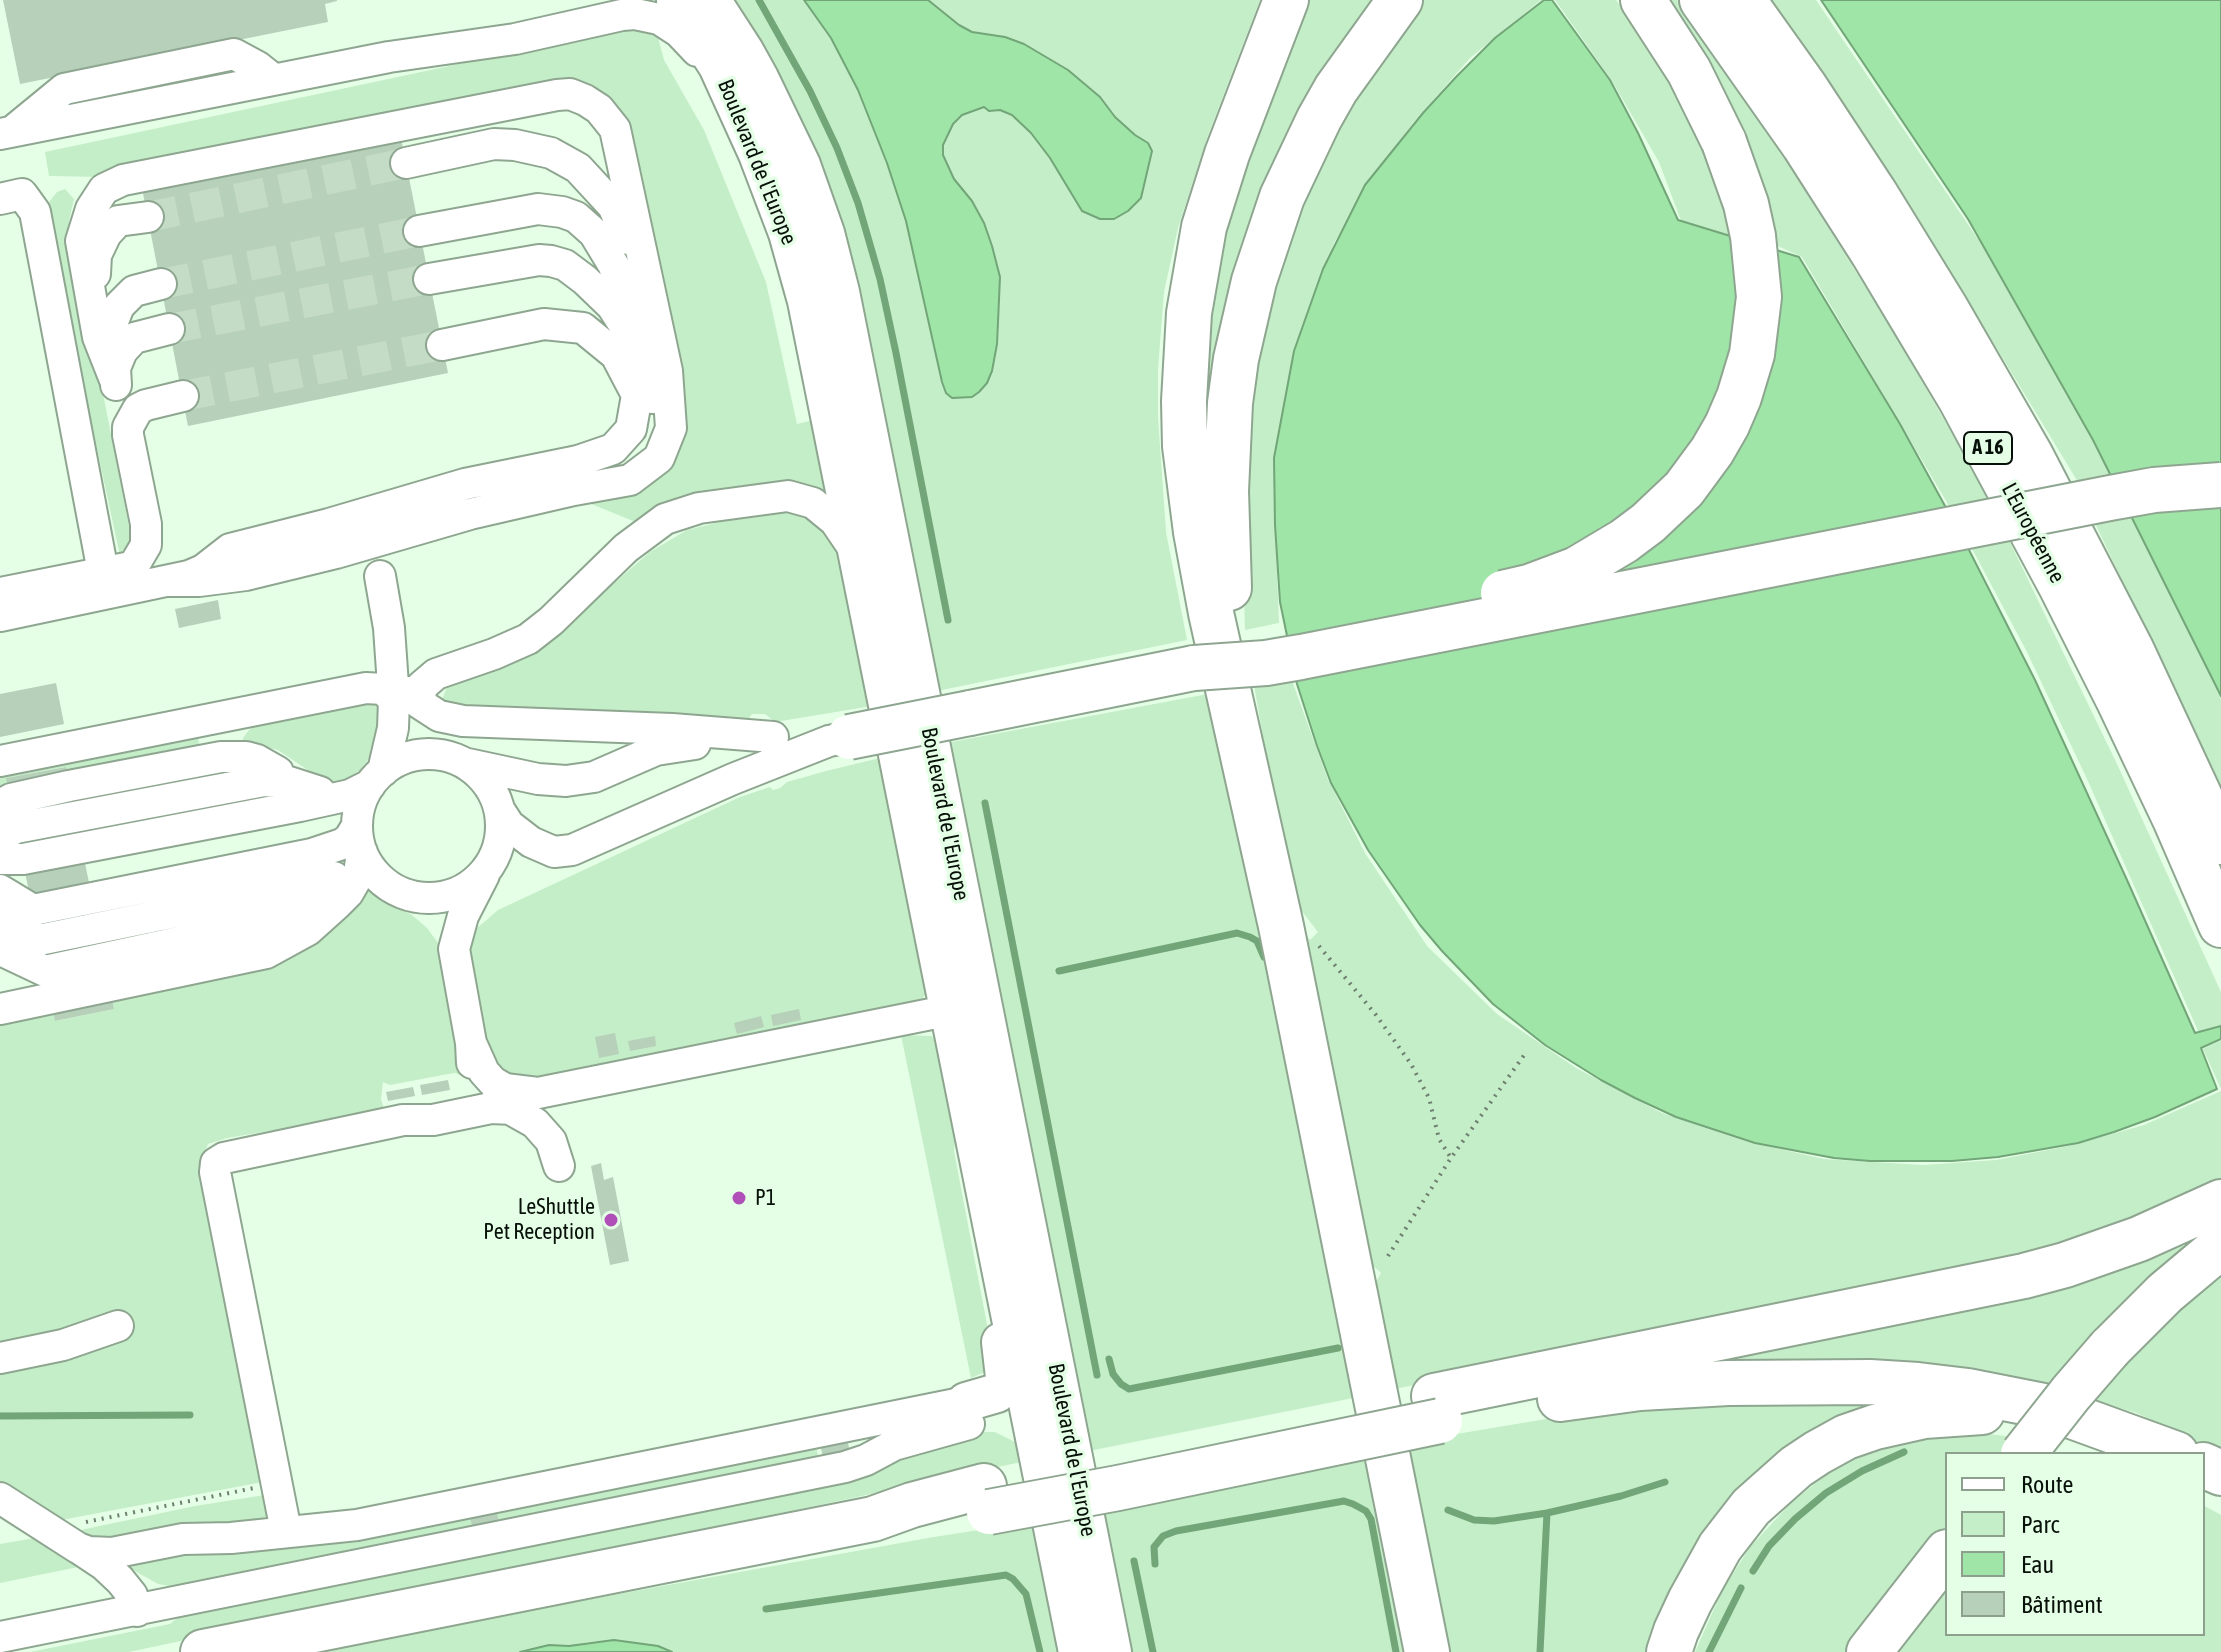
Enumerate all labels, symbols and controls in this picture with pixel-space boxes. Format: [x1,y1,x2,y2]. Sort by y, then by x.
street label: Boulevard de l'Europe [712,76,802,248]
road number: A 16 [1964,432,2012,464]
street label: L'Européenne [1996,478,2070,588]
street label: Boulevard de l'Europe [915,725,975,903]
place label: P1 [755,1185,776,1211]
marker: P1 [730,1189,748,1207]
place label: LeShuttle Pet Reception [483,1194,595,1246]
marker: LeShuttle Pet Reception [602,1211,620,1229]
street label: Boulevard de l'Europe [1042,1361,1102,1539]
legend [1945,1452,2205,1636]
text: Route [2021,1471,2073,1498]
text: Parc [2021,1511,2059,1538]
text: Eau [2021,1551,2054,1578]
text: Bâtiment [2021,1591,2103,1618]

